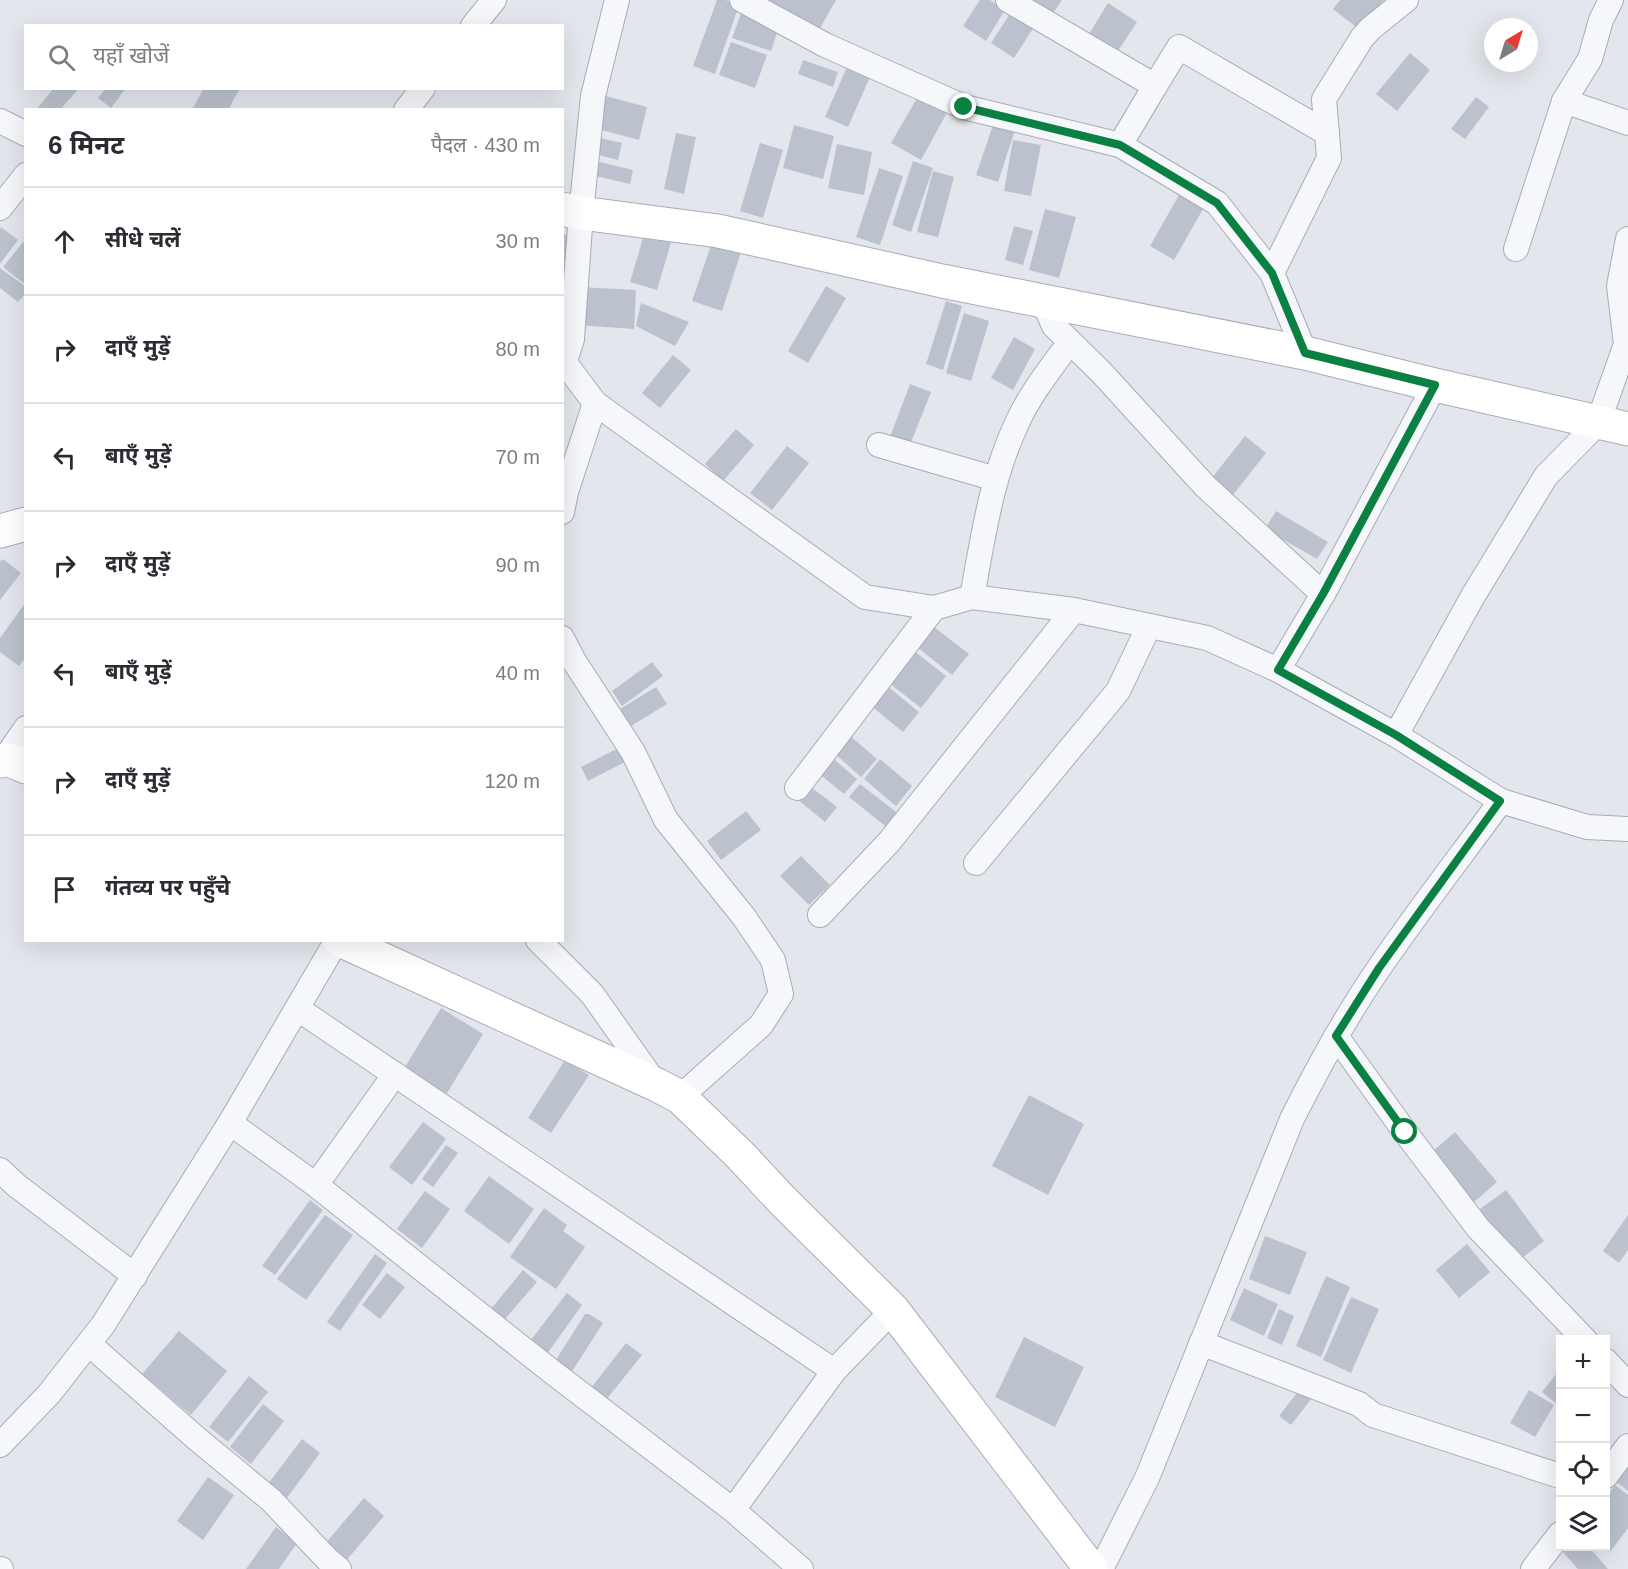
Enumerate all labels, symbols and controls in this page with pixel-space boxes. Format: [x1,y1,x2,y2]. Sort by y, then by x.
north arrow [1484,18,1538,72]
search box [24,24,564,90]
icon: search [45,41,78,74]
text: यहाँ खोजें [93,43,169,68]
route end [950,93,976,119]
text: 6 मिनट [48,130,124,160]
text: पैदल · 430 m [431,134,540,156]
icon: ahead [48,225,81,258]
text: सीधे चलें [105,227,180,252]
text: 30 m [496,230,540,252]
icon: right [48,333,81,366]
text: दाएँ मुड़ें [105,335,170,360]
text: 80 m [496,338,540,360]
icon: left [48,441,81,474]
text: बाएँ मुड़ें [105,443,171,468]
text: 70 m [496,446,540,468]
icon: right [48,549,81,582]
text: दाएँ मुड़ें [105,551,170,576]
text: 90 m [496,554,540,576]
icon: left [48,657,81,690]
text: बाएँ मुड़ें [105,659,171,684]
text: 40 m [496,662,540,684]
icon: right [48,765,81,798]
text: दाएँ मुड़ें [105,767,170,792]
text: 120 m [484,770,540,792]
icon: arrive [48,873,81,906]
text: गंतव्य पर पहुँचे [105,875,230,900]
route start [1391,1118,1417,1144]
map controls [1556,1335,1610,1551]
button: + [1556,1335,1610,1389]
button: − [1556,1389,1610,1443]
button: locate [1556,1443,1610,1497]
button: layers [1556,1497,1610,1551]

